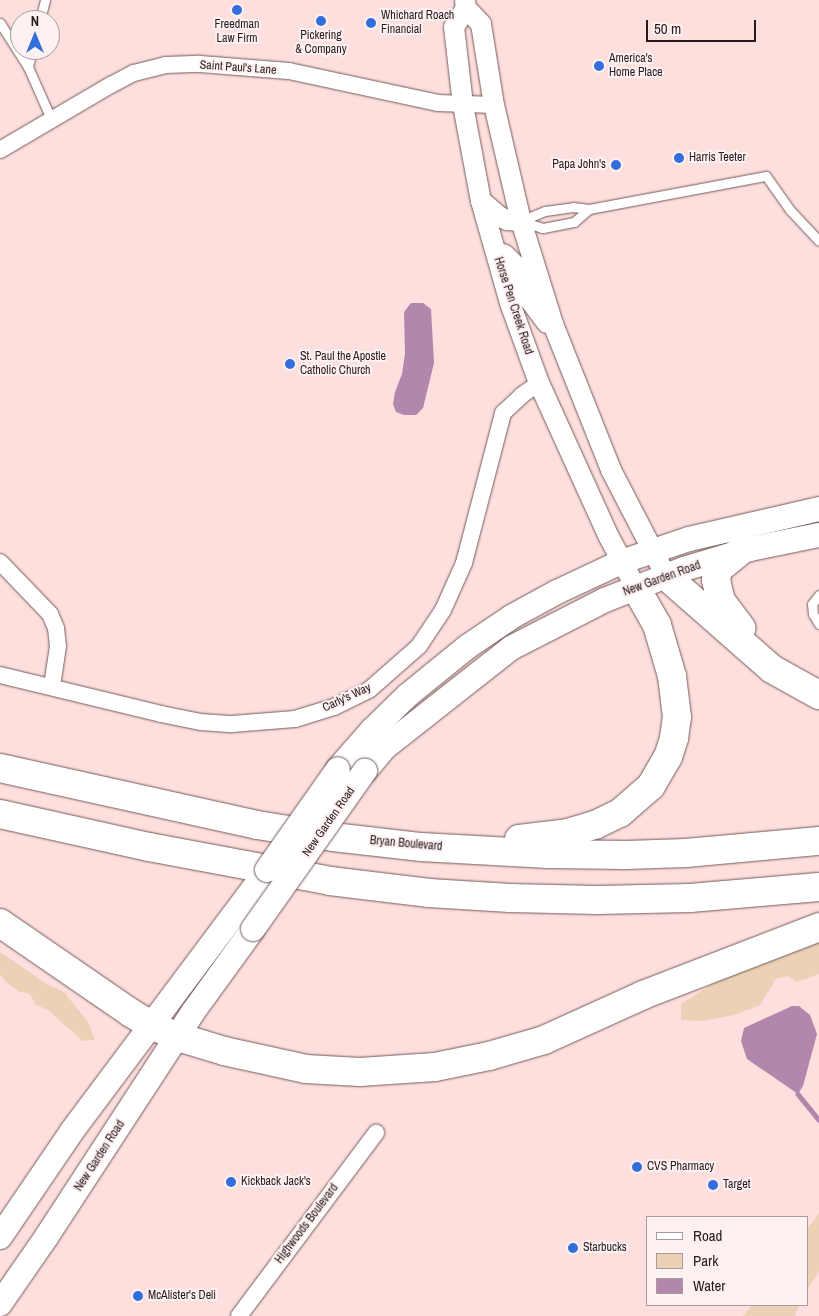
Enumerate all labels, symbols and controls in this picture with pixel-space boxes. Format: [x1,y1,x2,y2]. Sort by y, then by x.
marker: Freedman Law Firm [231,4,243,16]
place label: Whichard Roach Financial [381,9,454,37]
north arrow [10,10,60,60]
scale bar [649,10,759,42]
text: N [31,12,39,30]
marker: Pickering & Company [315,15,327,27]
marker: Whichard Roach Financial [365,17,377,29]
place label: Freedman Law Firm [215,18,259,46]
text: 50 m [654,18,681,39]
place label: Pickering & Company [295,29,347,57]
place label: America's Home Place [609,52,663,80]
street label: Saint Paul's Lane [199,58,277,78]
marker: America's Home Place [593,60,605,72]
place label: Harris Teeter [689,151,746,165]
marker: Harris Teeter [673,152,685,164]
place label: Papa John's [552,158,606,172]
marker: Papa John's [610,159,622,171]
street label: Horse Pen Creek Road [490,255,536,357]
place label: St. Paul the Apostle Catholic Church [300,350,386,378]
marker: St. Paul the Apostle Catholic Church [284,358,296,370]
street label: New Garden Road [621,558,703,600]
street label: Carly's Way [320,681,374,715]
street label: New Garden Road [300,784,358,860]
street label: Bryan Boulevard [369,834,443,854]
street label: New Garden Road [72,1118,128,1194]
place label: CVS Pharmacy [647,1160,714,1174]
marker: CVS Pharmacy [631,1161,643,1173]
place label: Kickback Jack's [241,1175,311,1189]
marker: Kickback Jack's [225,1176,237,1188]
place label: Target [723,1178,751,1192]
marker: Target [707,1179,719,1191]
street label: Highwoods Boulevard [272,1181,342,1267]
legend [646,1216,809,1306]
text: Road [693,1225,722,1246]
place label: Starbucks [583,1241,627,1255]
marker: Starbucks [567,1242,579,1254]
text: Park [693,1250,718,1271]
text: Water [693,1275,725,1296]
place label: McAlister's Deli [148,1289,216,1303]
marker: McAlister's Deli [132,1290,144,1302]

